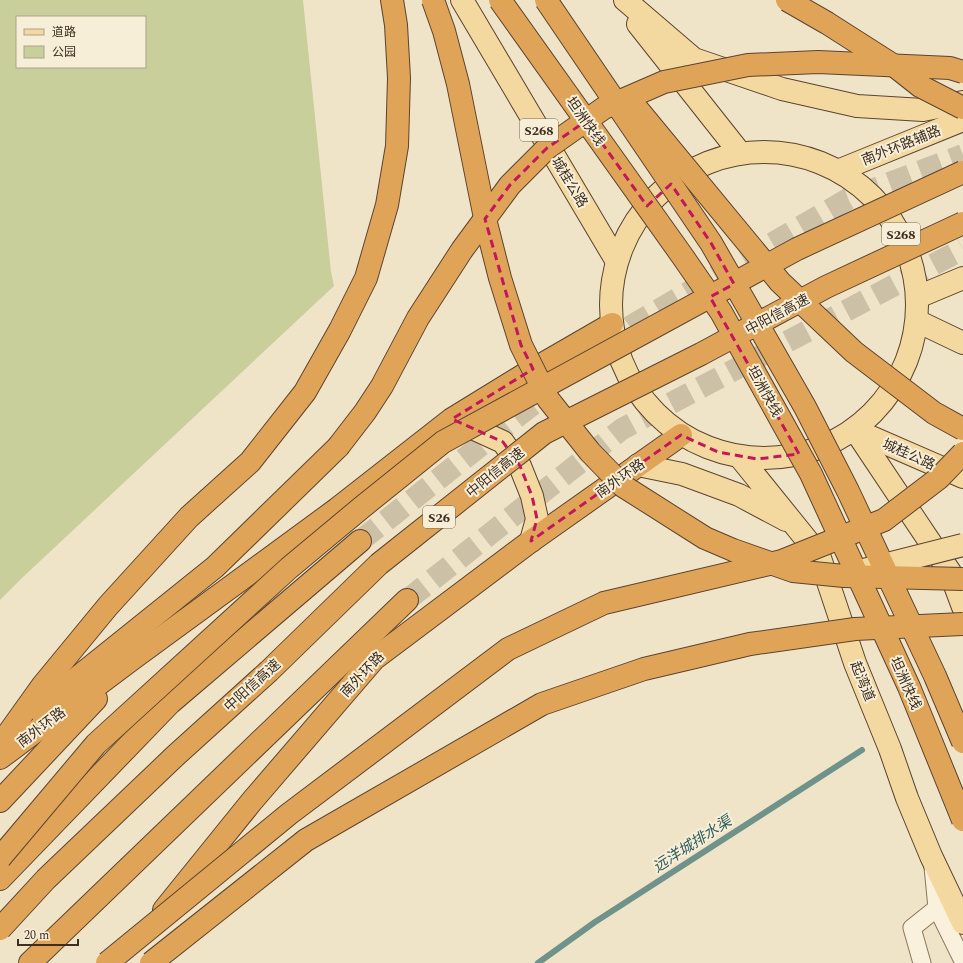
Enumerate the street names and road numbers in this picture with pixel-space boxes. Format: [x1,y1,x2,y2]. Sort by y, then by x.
street label: 坦洲快线 [561,92,610,150]
road number: S268 [520,119,558,141]
street label: 南外环路辅路 [858,120,944,171]
street label: 城桂公路 [546,153,593,212]
road number: S268 [882,223,920,245]
street label: 中阳信高速 [741,289,813,340]
street label: 坦洲快线 [742,362,787,421]
street label: 城桂公路 [879,433,939,475]
street label: 中阳信高速 [462,442,529,503]
street label: 南外环路 [591,454,649,503]
road number: S26 [423,506,455,528]
street label: 南外环路 [336,647,389,702]
street label: 坦洲快线 [885,653,927,713]
street label: 中阳信高速 [219,654,285,717]
street label: 起湾道 [845,658,880,705]
street label: 南外环路 [13,702,70,753]

